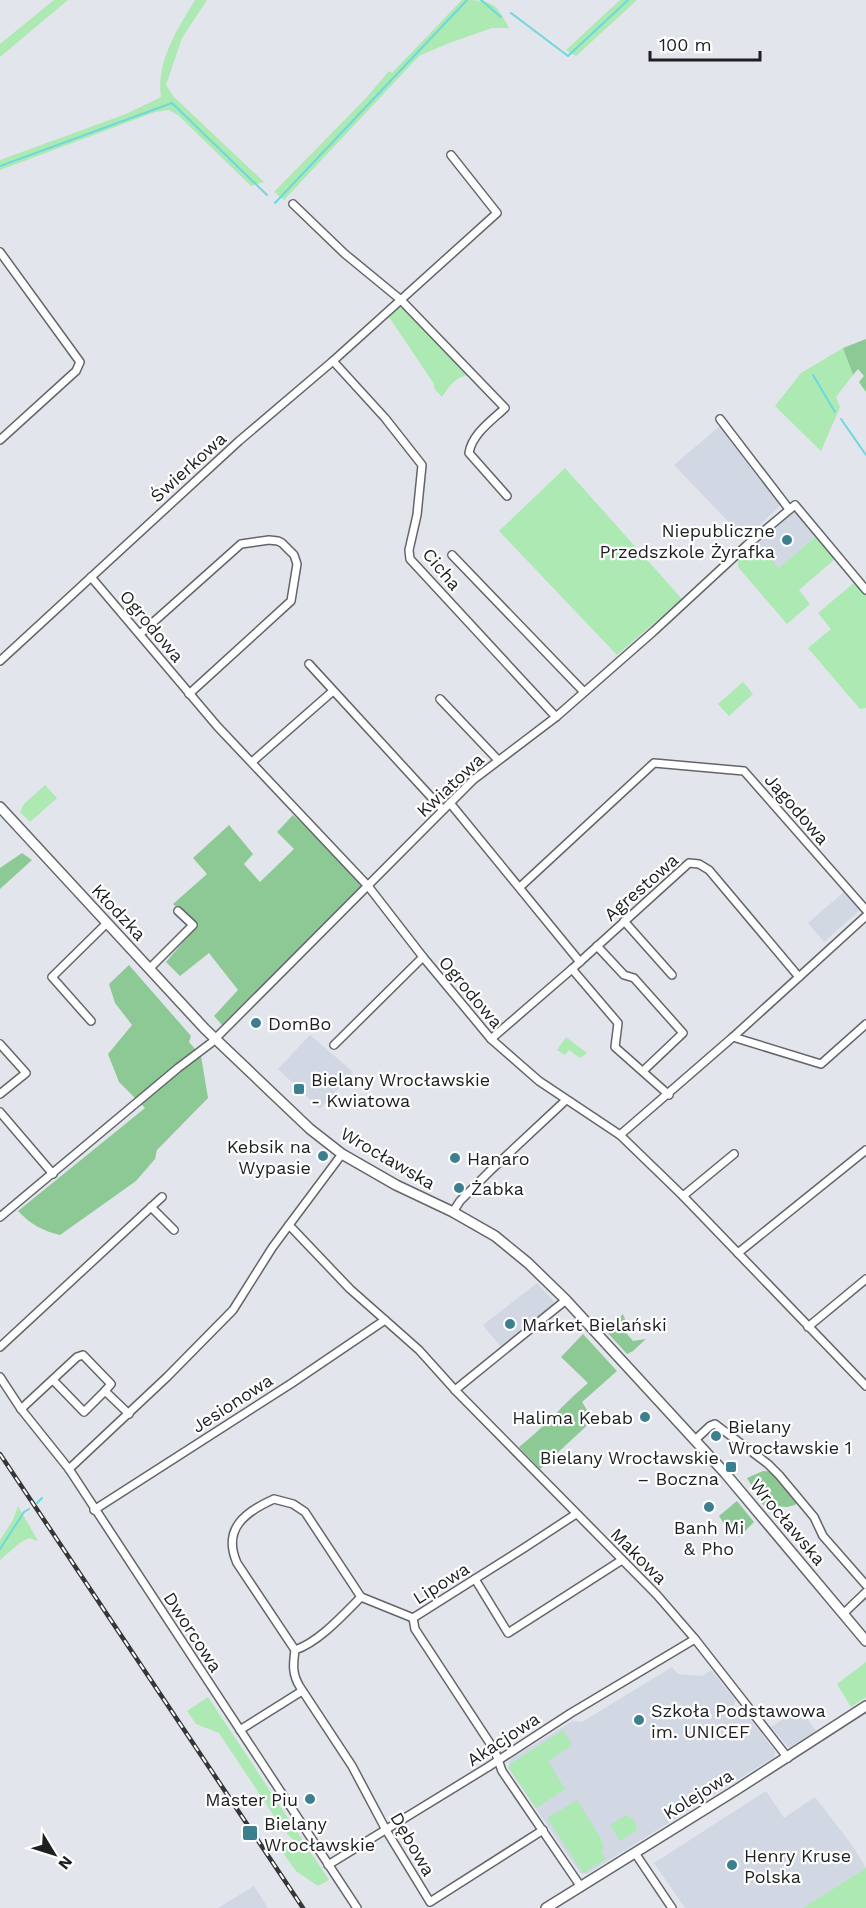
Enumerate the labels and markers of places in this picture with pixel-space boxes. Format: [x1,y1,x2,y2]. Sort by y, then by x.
place label: Niepubliczne Przedszkole Żyrafka [600,520,775,562]
marker: Niepubliczne Przedszkole Żyrafka [780,533,794,547]
place label: DomBo [268,1013,331,1034]
marker: DomBo [249,1016,263,1030]
place label: Bielany Wrocławskie - Kwiatowa [311,1069,490,1111]
marker: Bielany Wrocławskie - Kwiatowa [292,1082,306,1096]
place label: Kebsik na Wypasie [227,1136,311,1178]
place label: Hanaro [467,1148,529,1169]
marker: Kebsik na Wypasie [316,1149,330,1163]
marker: Hanaro [448,1151,462,1165]
place label: Żabka [471,1178,524,1199]
marker: Żabka [452,1181,466,1195]
place label: Market Bielański [522,1314,667,1335]
marker: Market Bielański [503,1317,517,1331]
place label: Halima Kebab [512,1407,633,1428]
marker: Halima Kebab [638,1410,652,1424]
place label: Bielany Wrocławskie 1 [728,1416,852,1458]
marker: Bielany Wrocławskie 1 [709,1429,723,1443]
place label: Bielany Wrocławskie – Boczna [540,1447,719,1489]
marker: Bielany Wrocławskie – Boczna [724,1460,738,1474]
marker: Banh Mi & Pho [702,1500,716,1514]
place label: Banh Mi & Pho [674,1517,744,1559]
place label: Szkoła Podstawowa im. UNICEF [651,1700,826,1742]
marker: Szkoła Podstawowa im. UNICEF [632,1713,646,1727]
place label: Master Piu [205,1789,298,1810]
marker: Master Piu [303,1792,317,1806]
place label: Bielany Wrocławskie [264,1813,375,1855]
marker: Bielany Wrocławskie [241,1824,259,1842]
place label: Henry Kruse Polska [744,1845,851,1887]
marker: Henry Kruse Polska [725,1858,739,1872]

